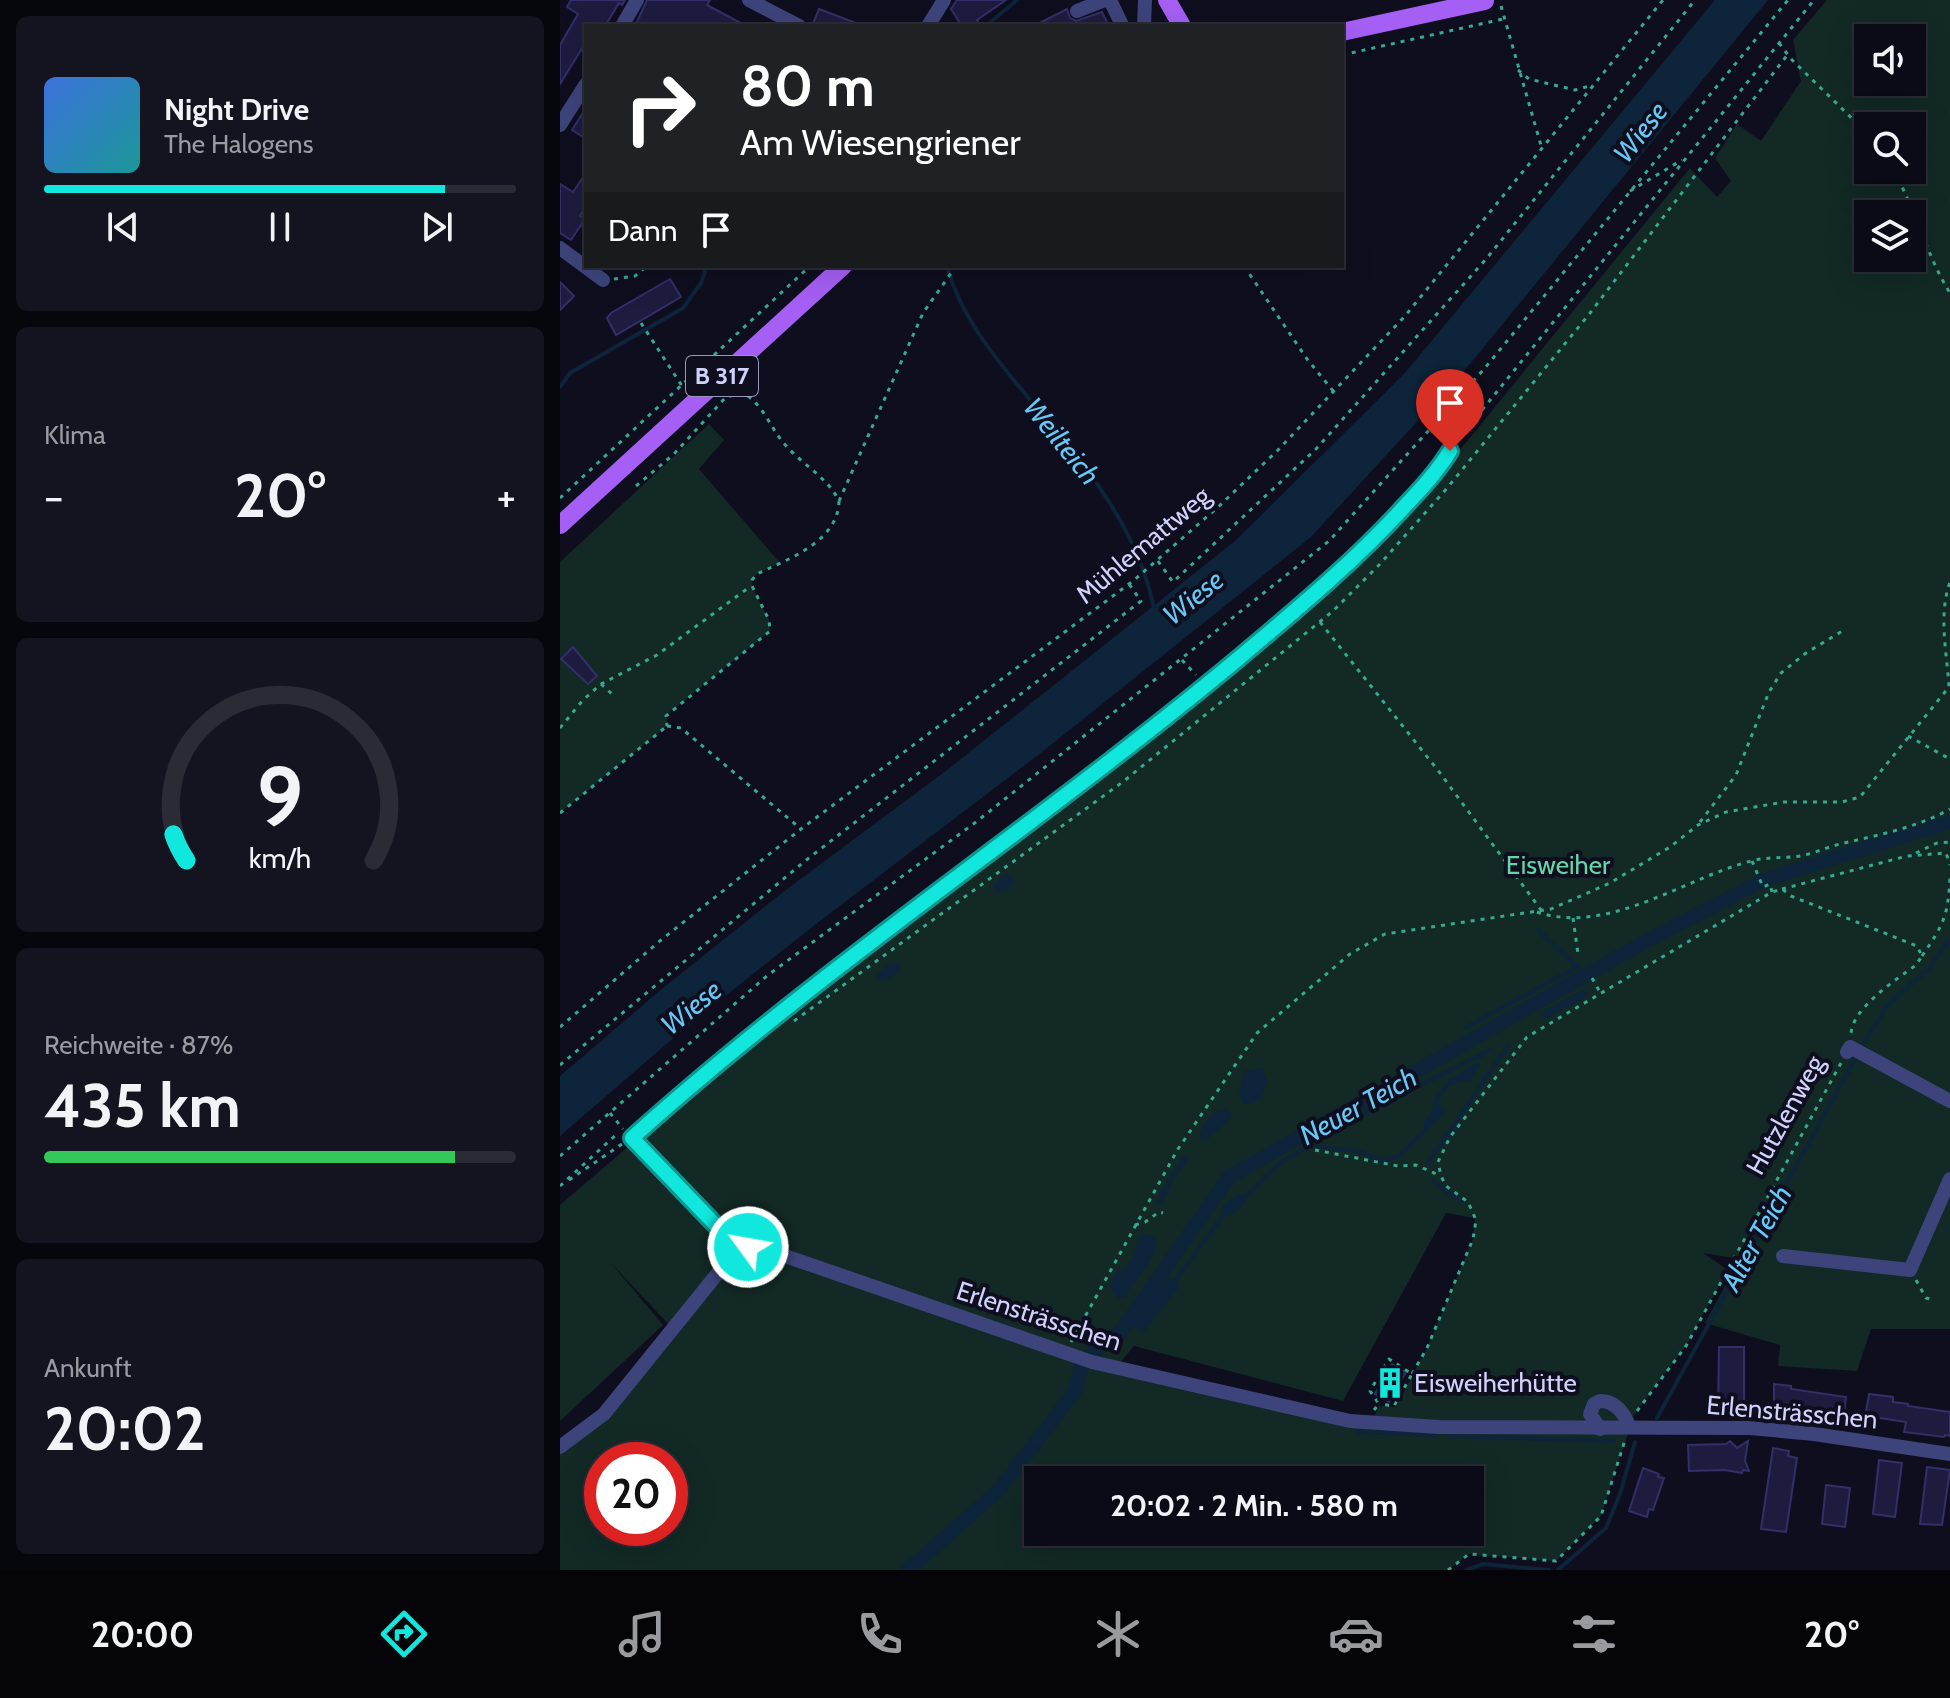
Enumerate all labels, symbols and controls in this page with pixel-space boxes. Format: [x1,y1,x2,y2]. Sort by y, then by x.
map controls [1854,24,1926,272]
button: sound [1854,24,1926,96]
text: 80 m [740,52,875,120]
icon: right [608,56,712,160]
text: Night Drive [164,91,309,128]
water label: Wiese [1606,95,1674,169]
button: search [1854,112,1926,184]
text: Am Wiesengriener [740,120,1021,164]
text: The Halogens [164,128,313,160]
button: layers [1854,200,1926,272]
icon: previous [101,205,145,249]
icon: pause [258,205,302,249]
icon: next [415,205,459,249]
icon: arrive [694,208,738,252]
text: Dann [608,212,678,249]
road number: B 317 [686,356,758,396]
pin [1416,369,1484,451]
icon: arrive [1428,381,1472,425]
water label: Weilteich [1017,391,1107,491]
text: Klima [44,419,106,451]
text: 20° [234,459,326,532]
text: − [44,470,63,523]
text: + [497,470,516,523]
street label: Mühlemattweg [1069,479,1217,610]
water label: Wiese [1156,562,1230,632]
text: 9 [257,747,303,848]
text: km/h [249,840,311,875]
park label: Eisweiher [1506,849,1611,881]
water label: Wiese [654,972,728,1042]
text: Reichweite · 87% [44,1029,233,1061]
street label: Hutzlenweg [1739,1049,1831,1180]
water label: Neuer Teich [1293,1060,1423,1152]
text: 435 km [44,1069,241,1142]
water label: Alter Teich [1712,1180,1799,1298]
position arrow [706,1205,790,1289]
street label: Erlensträsschen [952,1274,1126,1358]
text: Ankunft [44,1352,132,1384]
building icon: Eisweiherhütte [1373,1366,1407,1400]
place label: Eisweiherhütte [1414,1367,1577,1399]
street label: Erlensträsschen [1705,1389,1879,1435]
text: 20:02 [44,1392,206,1465]
speed limit sign: 20 [584,1442,688,1546]
text: 20:02 · 2 Min. · 580 m [1110,1487,1398,1524]
icon: directions [376,1606,432,1662]
icon: music [614,1606,670,1662]
icon: phone [852,1606,908,1662]
icon: climate [1090,1606,1146,1662]
icon: car [1328,1606,1384,1662]
icon: filters [1566,1606,1622,1662]
text: 20:00 [91,1612,194,1656]
text: 20° [1804,1612,1859,1656]

